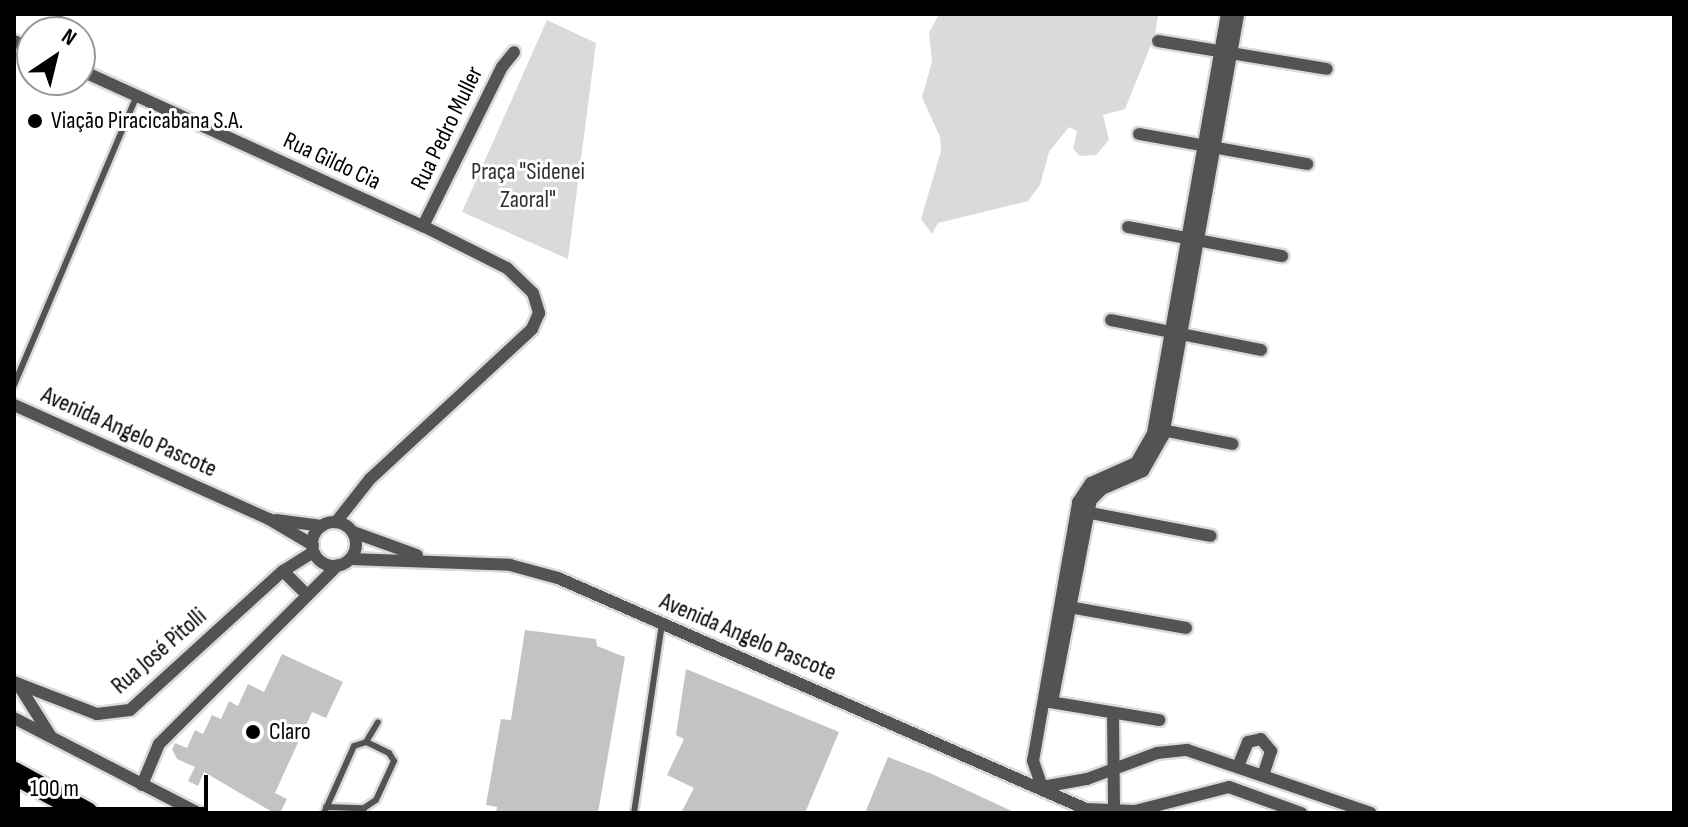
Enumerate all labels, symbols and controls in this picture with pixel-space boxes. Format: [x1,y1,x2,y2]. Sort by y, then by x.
north arrow [16,16,96,96]
text: N [56,23,81,52]
street label: Rua Pedro Muller [405,61,489,195]
place label: Viação Piracicabana S.A. [51,107,243,135]
marker: Viação Piracicabana S.A. [26,112,44,130]
street label: Rua Gildo Cia [279,126,385,196]
park label: Praça "Sidenei Zaoral" [471,158,585,214]
street label: Avenida Angelo Pascote [37,380,221,484]
street label: Avenida Angelo Pascote [655,587,841,687]
street label: Rua José Pitolli [106,602,212,700]
place label: Claro [269,718,311,746]
marker: Claro [244,723,262,741]
scale bar [20,759,212,809]
text: 100 m [30,774,79,803]

